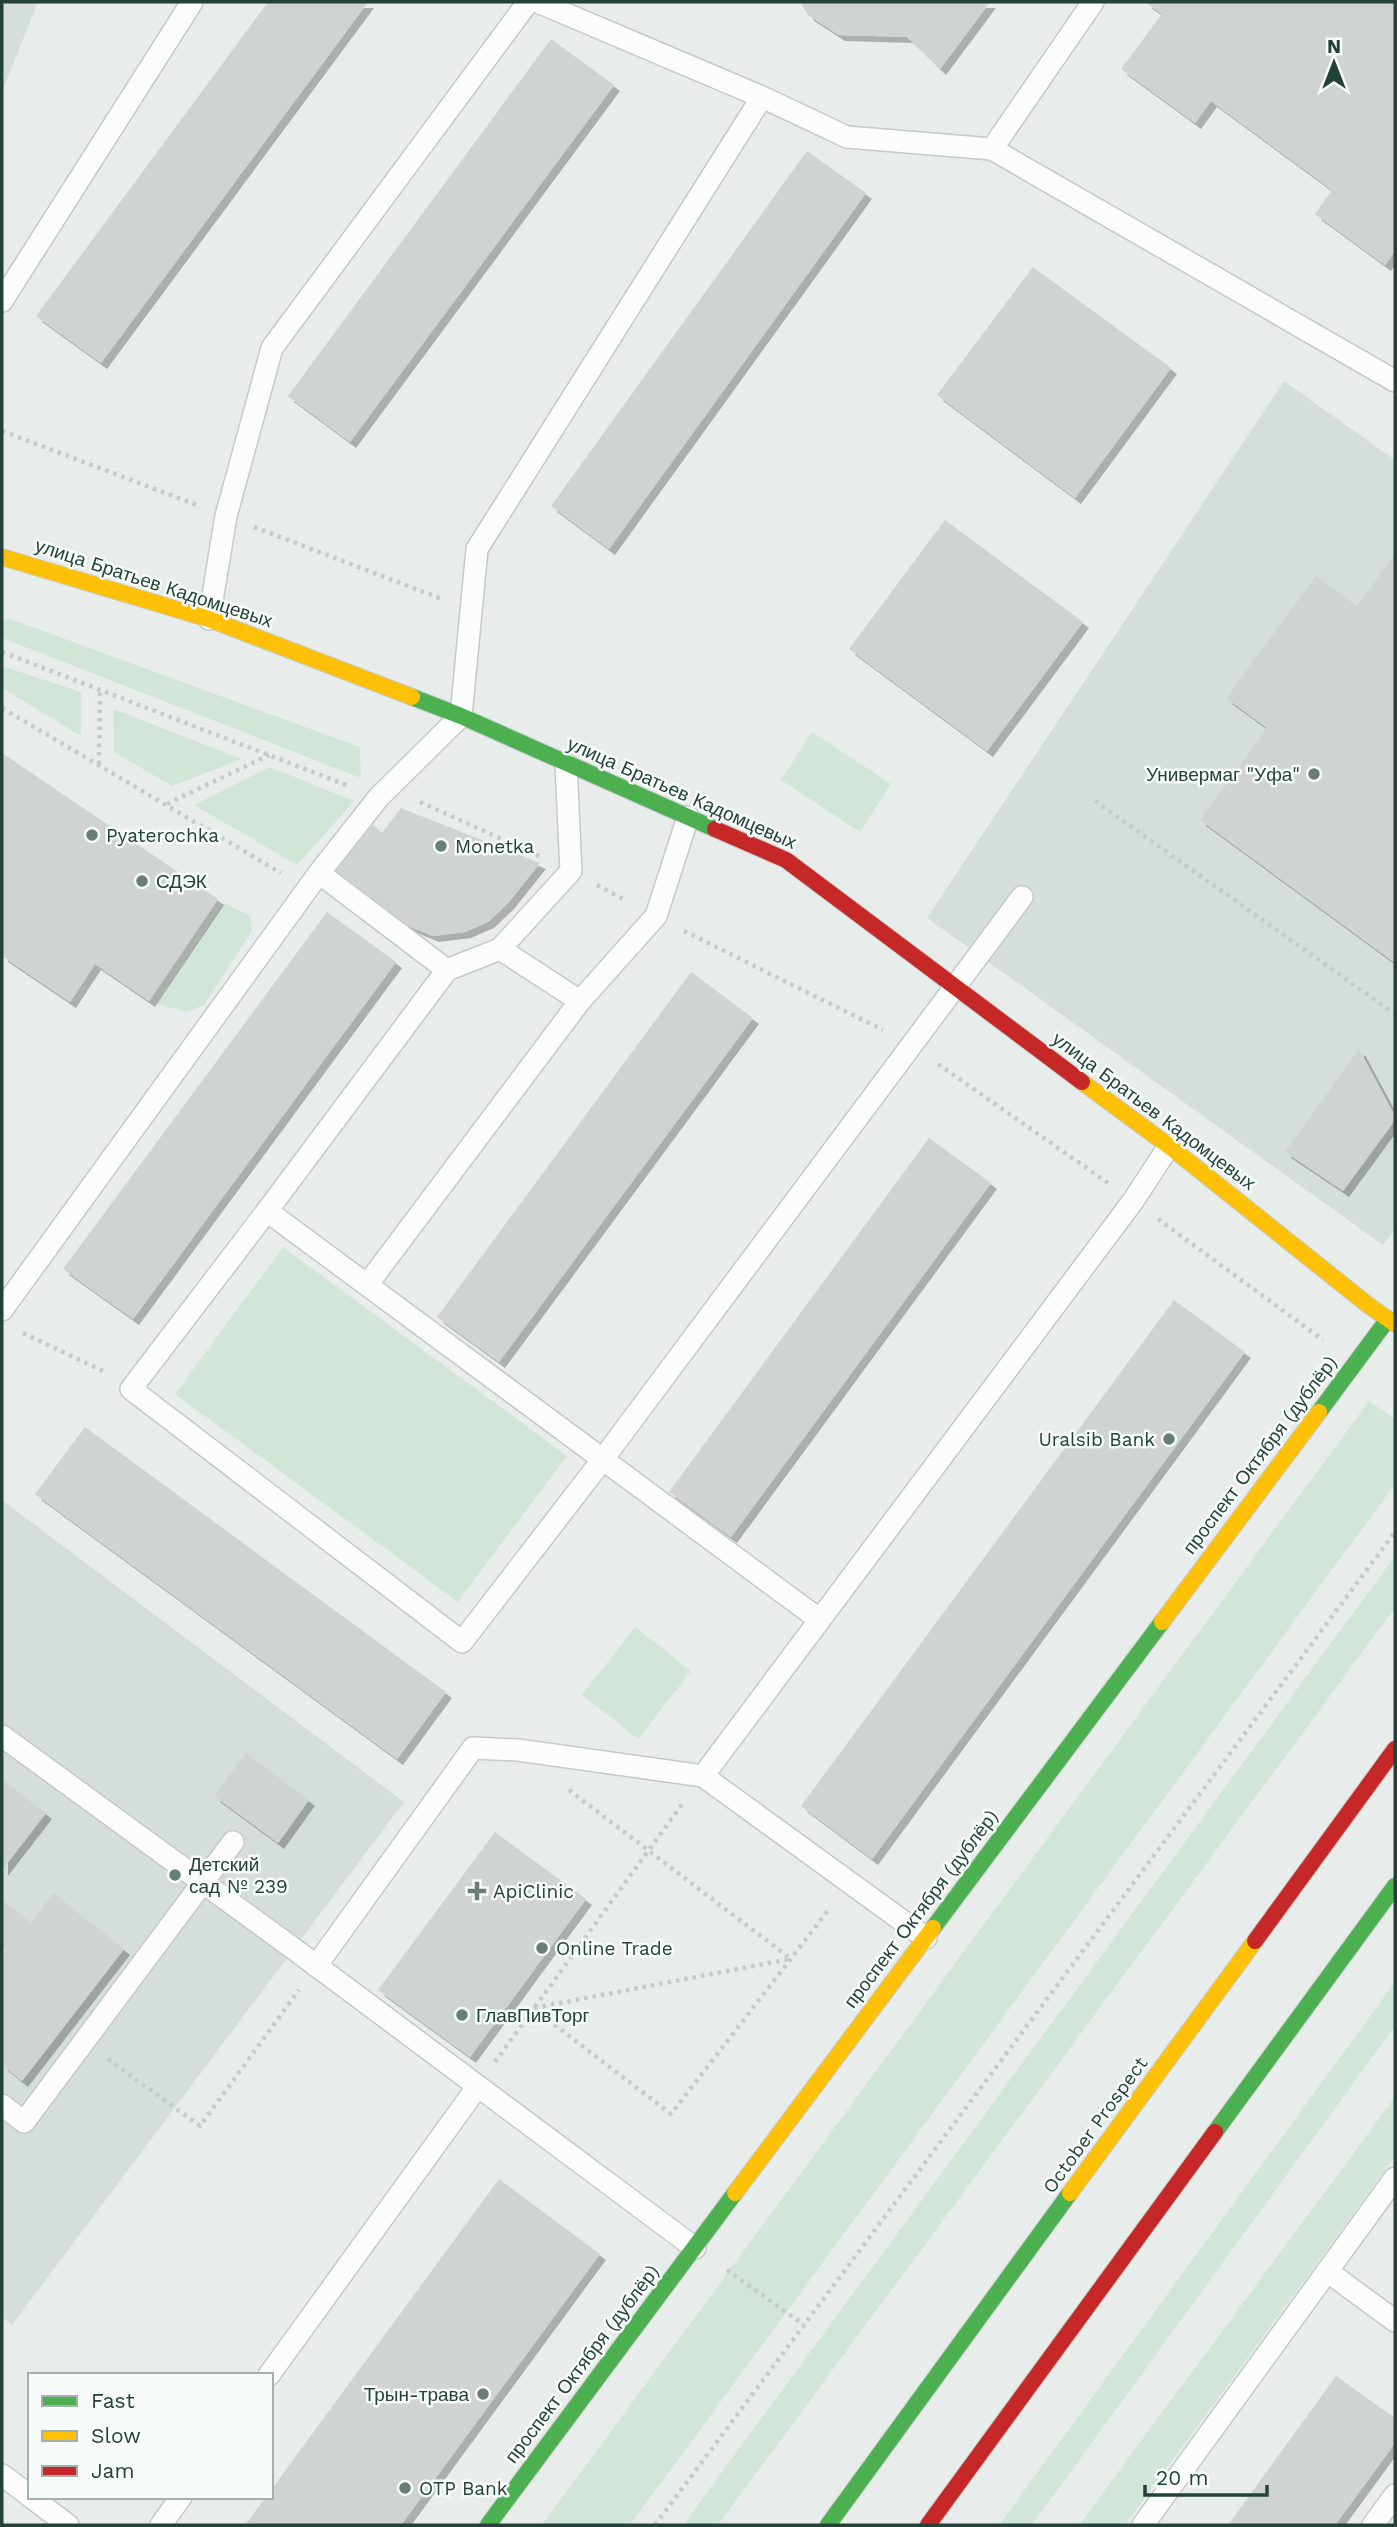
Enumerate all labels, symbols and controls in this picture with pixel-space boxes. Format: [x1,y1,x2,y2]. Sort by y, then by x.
north arrow [1299,28,1369,98]
text: N [1327,35,1341,58]
street label: улица Братьев Кадомцевых [32,534,276,632]
street label: улица Братьев Кадомцевых [564,732,801,854]
place label: Универмаг "Уфа" [1146,763,1300,786]
marker: Универмаг "Уфа" [1306,766,1322,782]
place label: Pyaterochka [106,824,219,847]
marker: Pyaterochka [84,827,100,843]
place label: Monetka [455,835,534,858]
marker: Monetka [433,838,449,854]
place label: СДЭК [156,870,207,893]
marker: СДЭК [134,873,150,889]
street label: улица Братьев Кадомцевых [1048,1027,1261,1195]
street label: проспект Октября (дублёр) [1178,1351,1342,1559]
place label: Uralsib Bank [1038,1428,1155,1451]
marker: Uralsib Bank [1161,1431,1177,1447]
street label: проспект Октября (дублёр) [839,1805,1003,2013]
place label: Детский сад № 239 [189,1853,288,1898]
marker: Детский сад № 239 [167,1867,183,1883]
place label: ApiClinic [493,1880,574,1903]
marker: ApiClinic [467,1881,487,1901]
place label: Online Trade [556,1937,673,1960]
marker: Online Trade [534,1940,550,1956]
place label: ГлавПивТорг [476,2004,590,2027]
marker: ГлавПивТорг [454,2007,470,2023]
street label: October Prospect [1038,2052,1152,2198]
street label: проспект Октября (дублёр) [500,2260,664,2468]
legend [28,2373,273,2499]
place label: Трын-трава [364,2383,469,2406]
marker: Трын-трава [475,2386,491,2402]
text: Fast [91,2388,135,2413]
text: Slow [91,2423,141,2448]
scale bar [1145,2454,1268,2498]
text: Jam [91,2458,134,2483]
text: 20 m [1156,2465,1208,2490]
place label: OTP Bank [419,2477,508,2500]
marker: OTP Bank [397,2480,413,2496]

